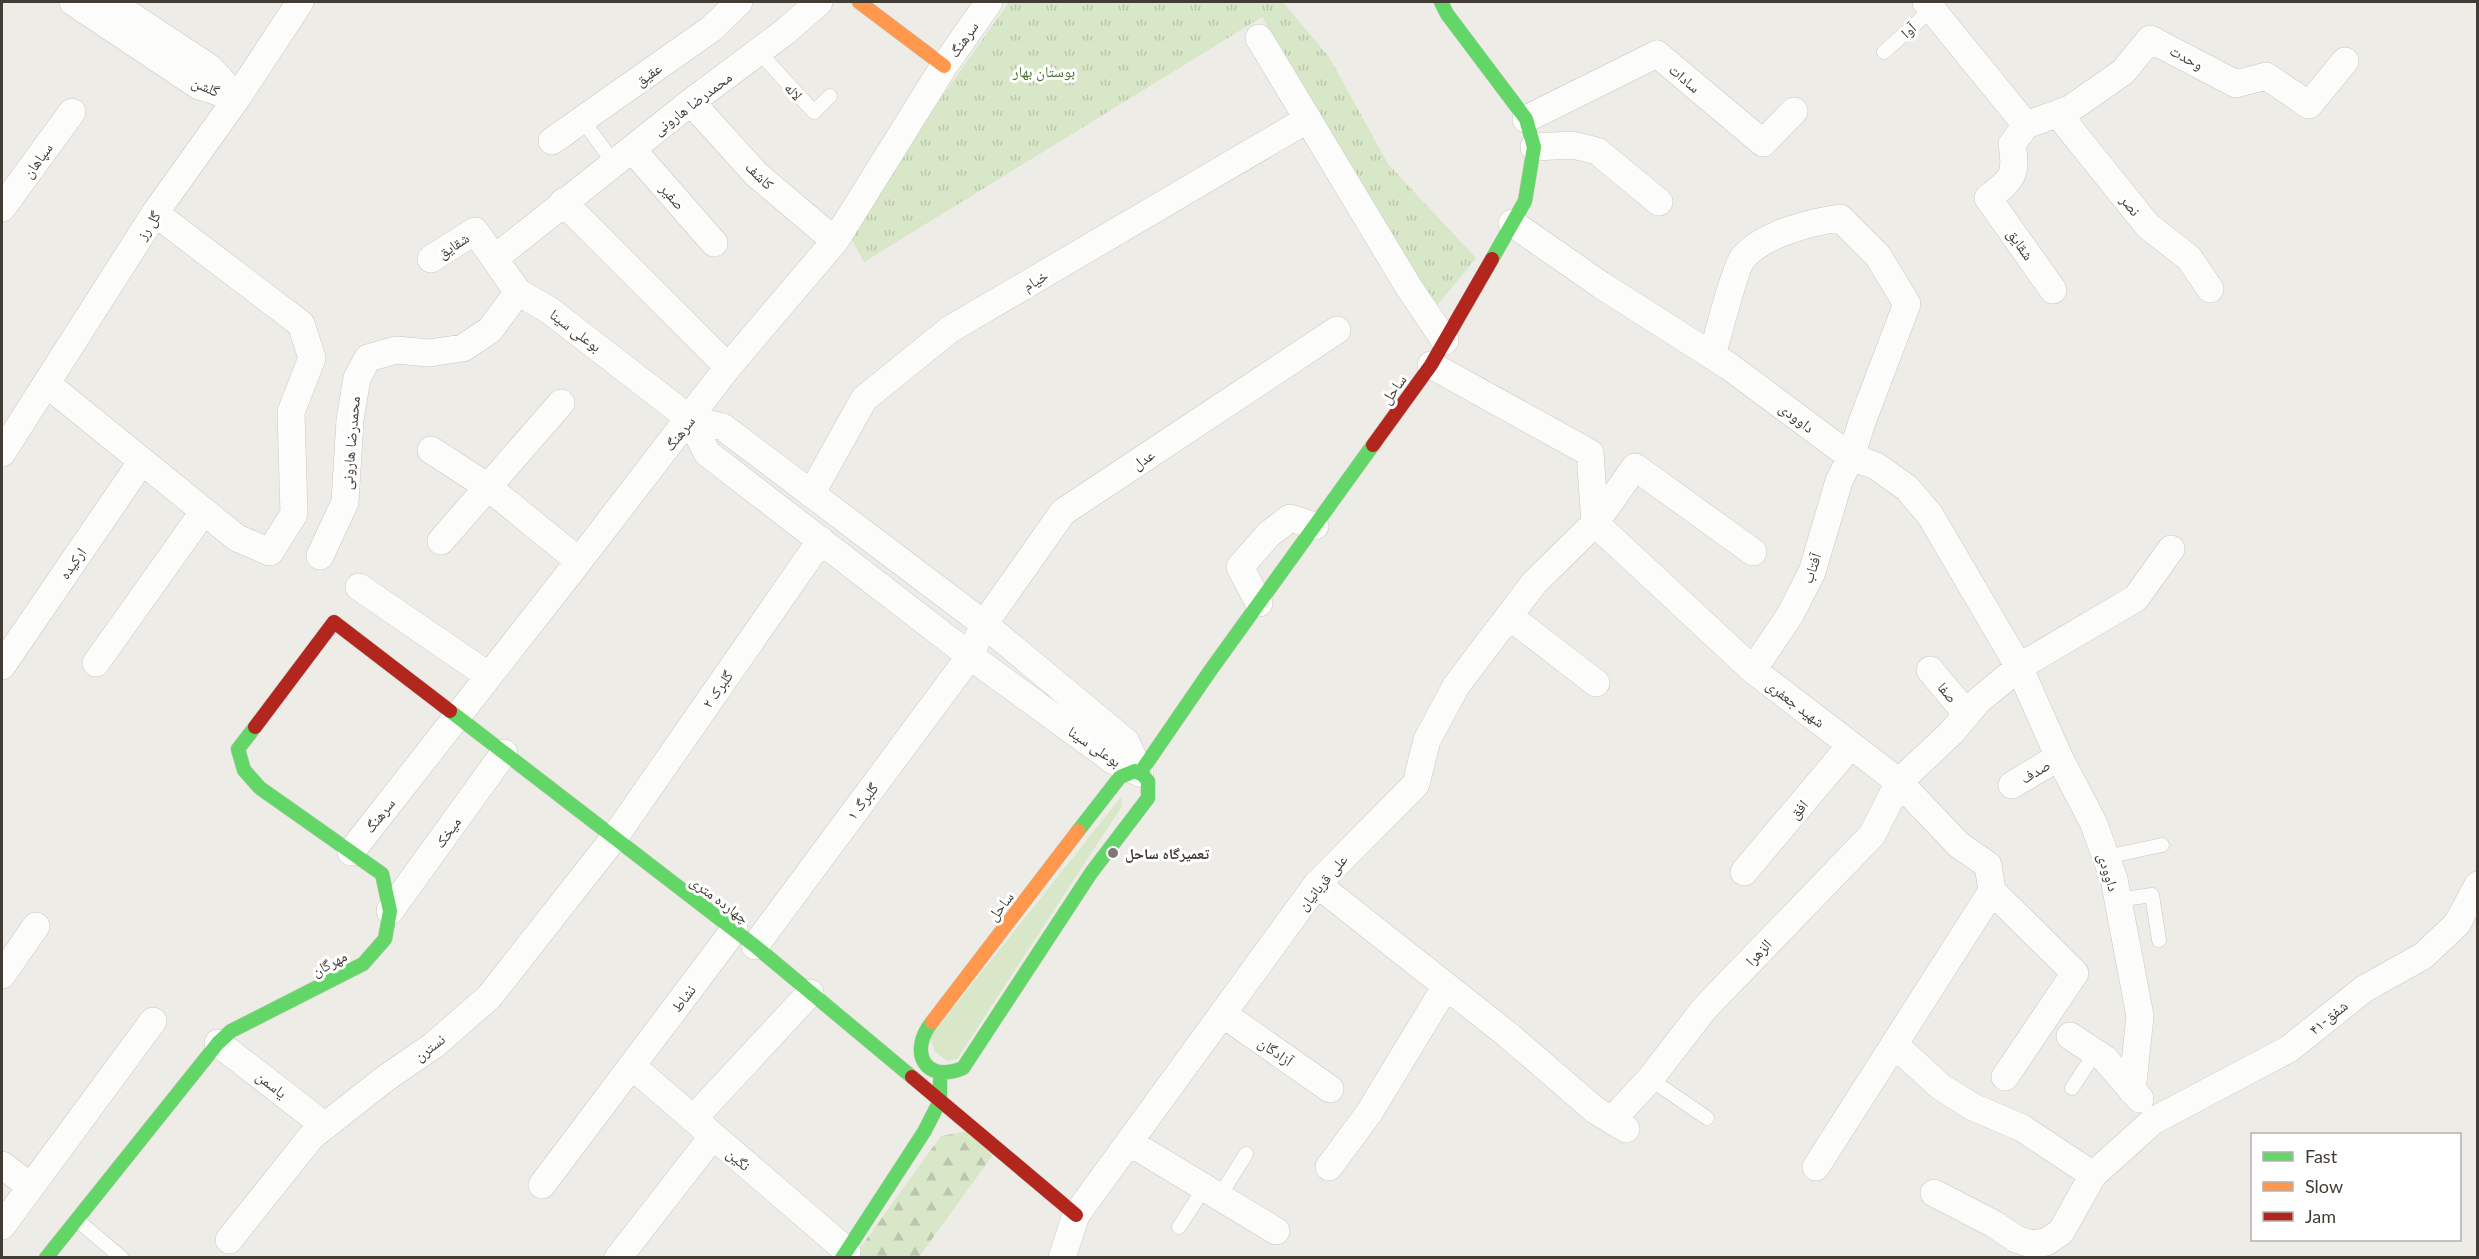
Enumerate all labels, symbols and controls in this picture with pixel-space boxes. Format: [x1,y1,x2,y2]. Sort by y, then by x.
street label: سرهنگ [944,18,983,61]
street label: آوا [1897,18,1921,42]
street label: وحدت [2167,41,2207,74]
street label: عقیق [631,58,666,91]
street label: سادات [1666,60,1704,96]
park label: بوستان بهار [1012,62,1075,82]
street label: محمدرضا هارونی [649,67,736,140]
street label: گلشن [189,72,223,102]
street label: لاله [781,78,807,104]
street label: سپاهان [18,139,58,182]
street label: کاشف [742,157,778,193]
street label: صفیر [655,178,689,214]
street label: نصر [2116,190,2145,220]
street label: گل رز [132,207,166,245]
street label: شقایق [2002,225,2038,264]
street label: شقایق [434,228,473,264]
street label: خیام [1019,265,1052,296]
street label: بوعلی سینا [545,305,605,357]
street label: ساحل [1376,371,1411,408]
street label: محمدرضا هارونی [337,395,365,491]
street label: داوودی [1775,398,1818,438]
street label: سرهنگ [660,412,699,455]
street label: عدل [1128,445,1159,475]
street label: ارکیده [55,544,90,583]
street label: آفتاب [1797,549,1825,586]
street label: گلبرک ۲ [698,666,737,712]
street label: شهید جعفری [1762,675,1829,733]
street label: صفا [1934,678,1962,706]
street label: بوعلی سینا [1064,722,1125,772]
street label: صدف [2017,755,2053,787]
street label: گلبرگ ۱ [842,779,883,824]
street label: سرهنگ [360,794,399,837]
street label: افق [1785,796,1813,824]
street label: میخک [430,813,465,851]
place label: تعمیرگاه ساحل [1125,844,1209,863]
marker: تعمیرگاه ساحل [1106,846,1120,860]
street label: علی قربانیان [1293,850,1352,915]
street label: داوودی [2093,851,2123,894]
street label: چهارده متری [686,871,753,929]
street label: ساحل [983,888,1019,925]
street label: الزهرا [1741,935,1776,970]
street label: مهرگان [308,946,351,982]
street label: نشاط [667,981,699,1015]
street label: شفق-۴۱ [2305,996,2352,1040]
street label: نسترن [410,1029,449,1066]
street label: آزادگان [1254,1033,1298,1072]
street label: یاسمن [252,1067,291,1103]
legend [2251,1133,2461,1241]
street label: نگین [722,1144,754,1176]
text: Fast [2305,1145,2338,1167]
text: Slow [2305,1175,2343,1197]
text: Jam [2305,1205,2336,1227]

